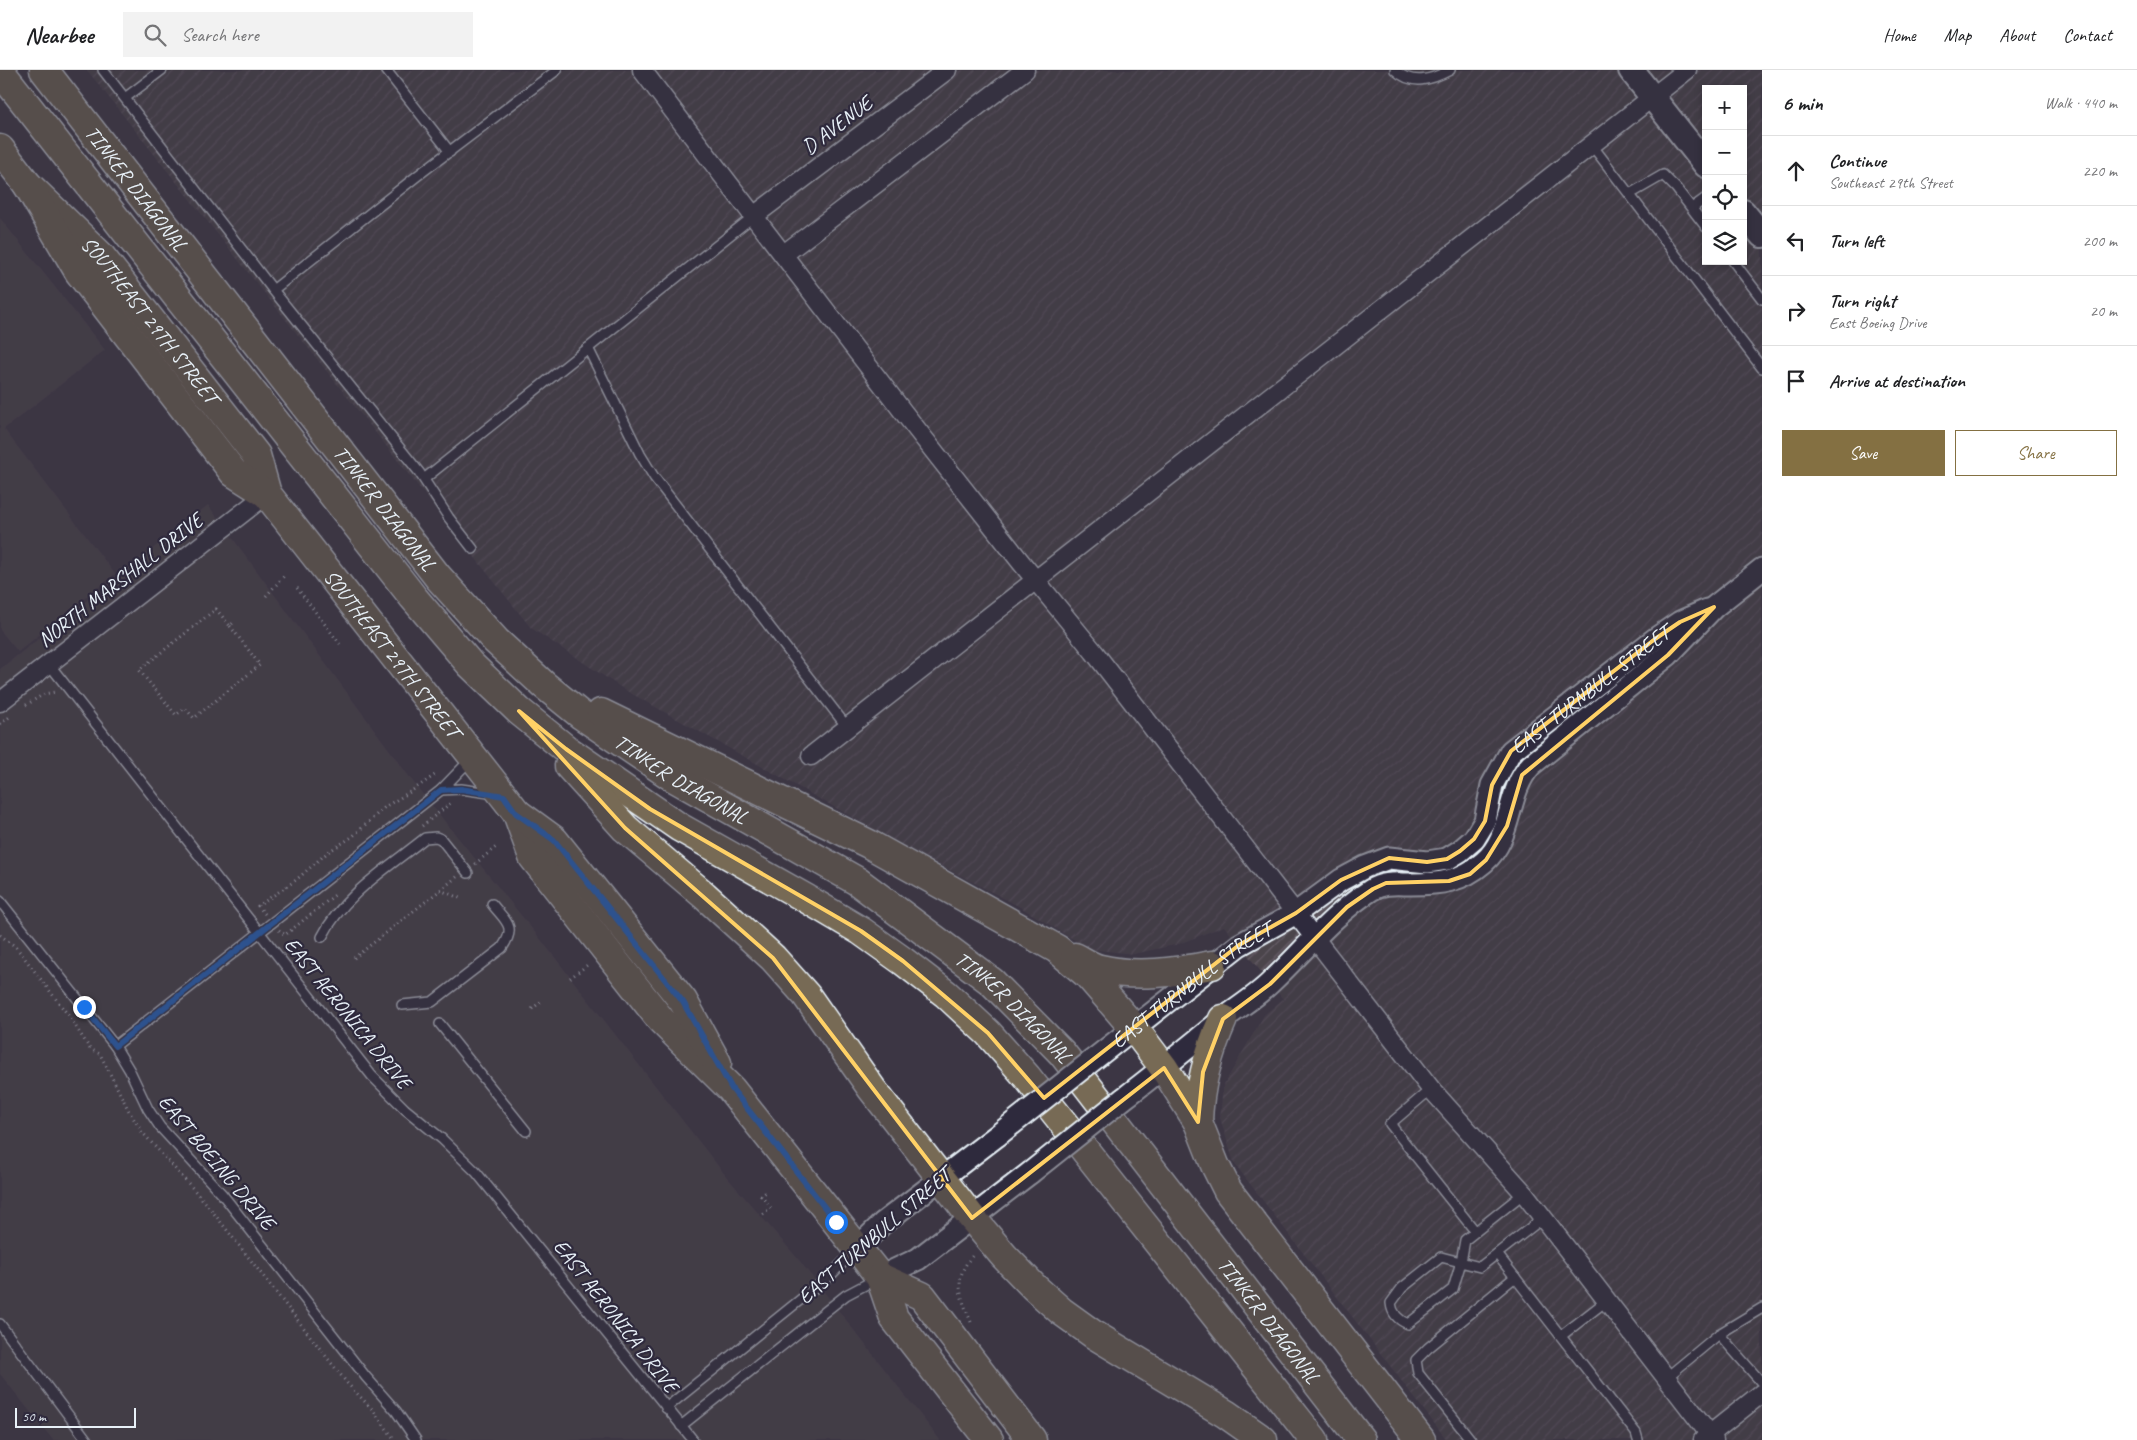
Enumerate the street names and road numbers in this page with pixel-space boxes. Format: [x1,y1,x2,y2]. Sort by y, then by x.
street label: D AVENUE [797,88,880,160]
street label: TINKER DIAGONAL [79,121,193,256]
street label: SOUTHEAST 29TH STREET [76,231,227,413]
street label: TINKER DIAGONAL [328,440,441,576]
street label: NORTH MARSHALL DRIVE [32,506,210,653]
street label: SOUTHEAST 29TH STREET [318,564,469,747]
street label: EAST TURNBULL STREET [1505,617,1679,759]
street label: TINKER DIAGONAL [609,728,752,830]
street label: EAST TURNBULL STREET [1106,914,1281,1054]
street label: EAST AERONICA DRIVE [279,932,419,1096]
street label: TINKER DIAGONAL [950,946,1078,1068]
street label: EAST BOEING DRIVE [153,1089,283,1237]
street label: EAST TURNBULL STREET [792,1159,960,1310]
street label: EAST AERONICA DRIVE [548,1234,686,1400]
street label: TINKER DIAGONAL [1212,1253,1325,1389]

